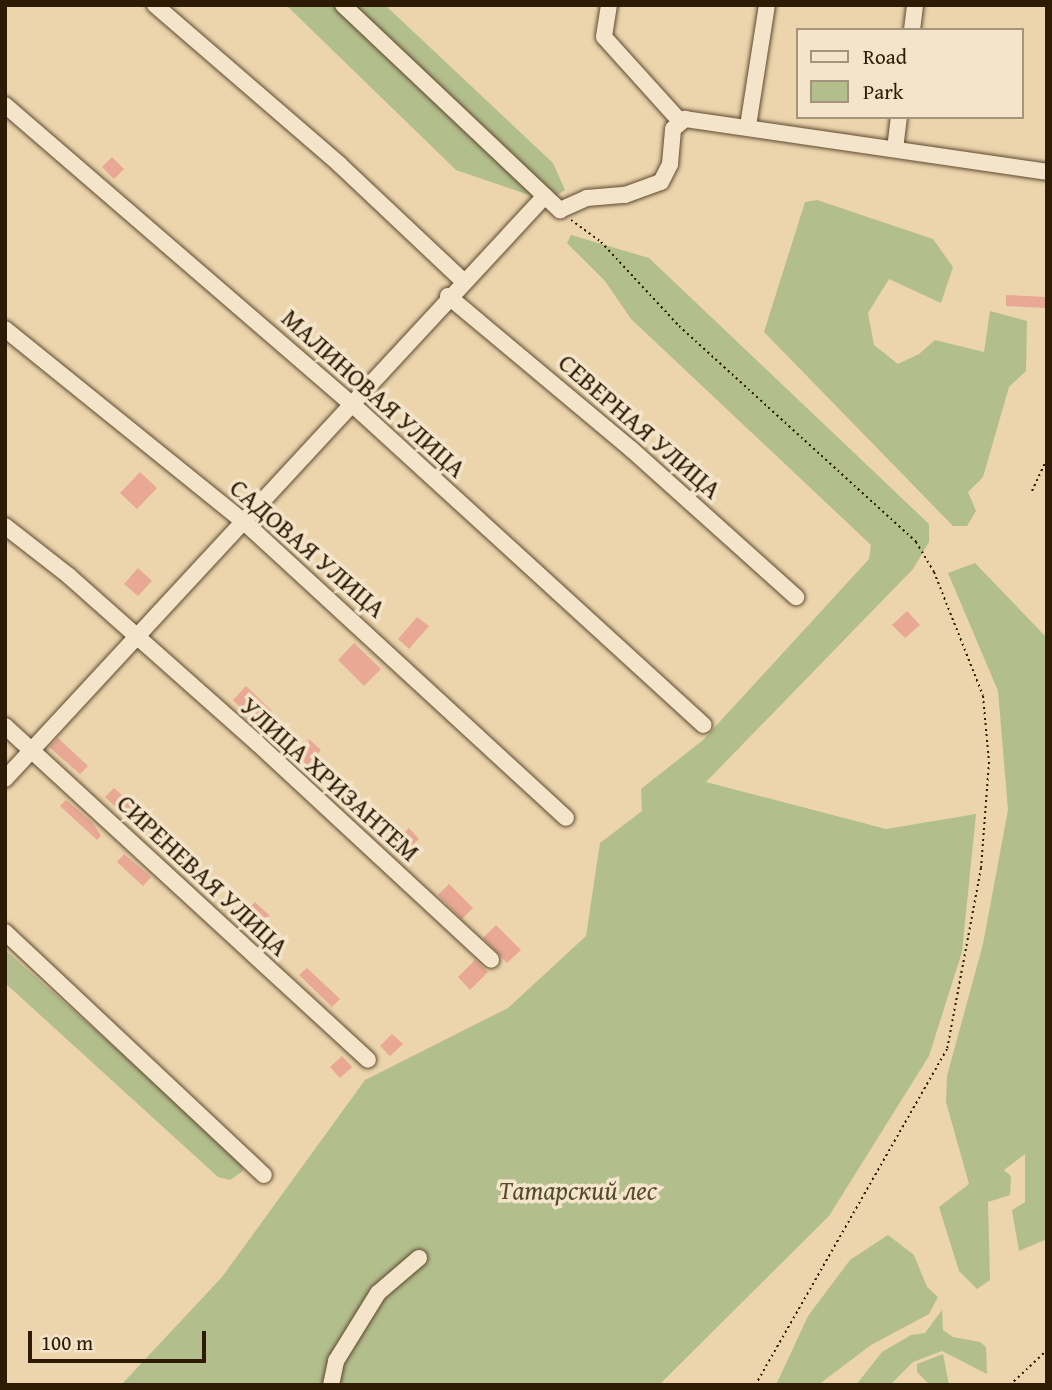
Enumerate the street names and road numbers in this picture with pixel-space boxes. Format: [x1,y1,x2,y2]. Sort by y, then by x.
street label: МАЛИНОВАЯ УЛИЦА [275,302,473,484]
street label: СЕВЕРНАЯ УЛИЦА [552,347,728,505]
street label: САДОВАЯ УЛИЦА [224,472,392,624]
street label: УЛИЦА ХРИЗАНТЕМ [234,690,426,868]
street label: СИРЕНЕВАЯ УЛИЦА [111,788,295,962]

